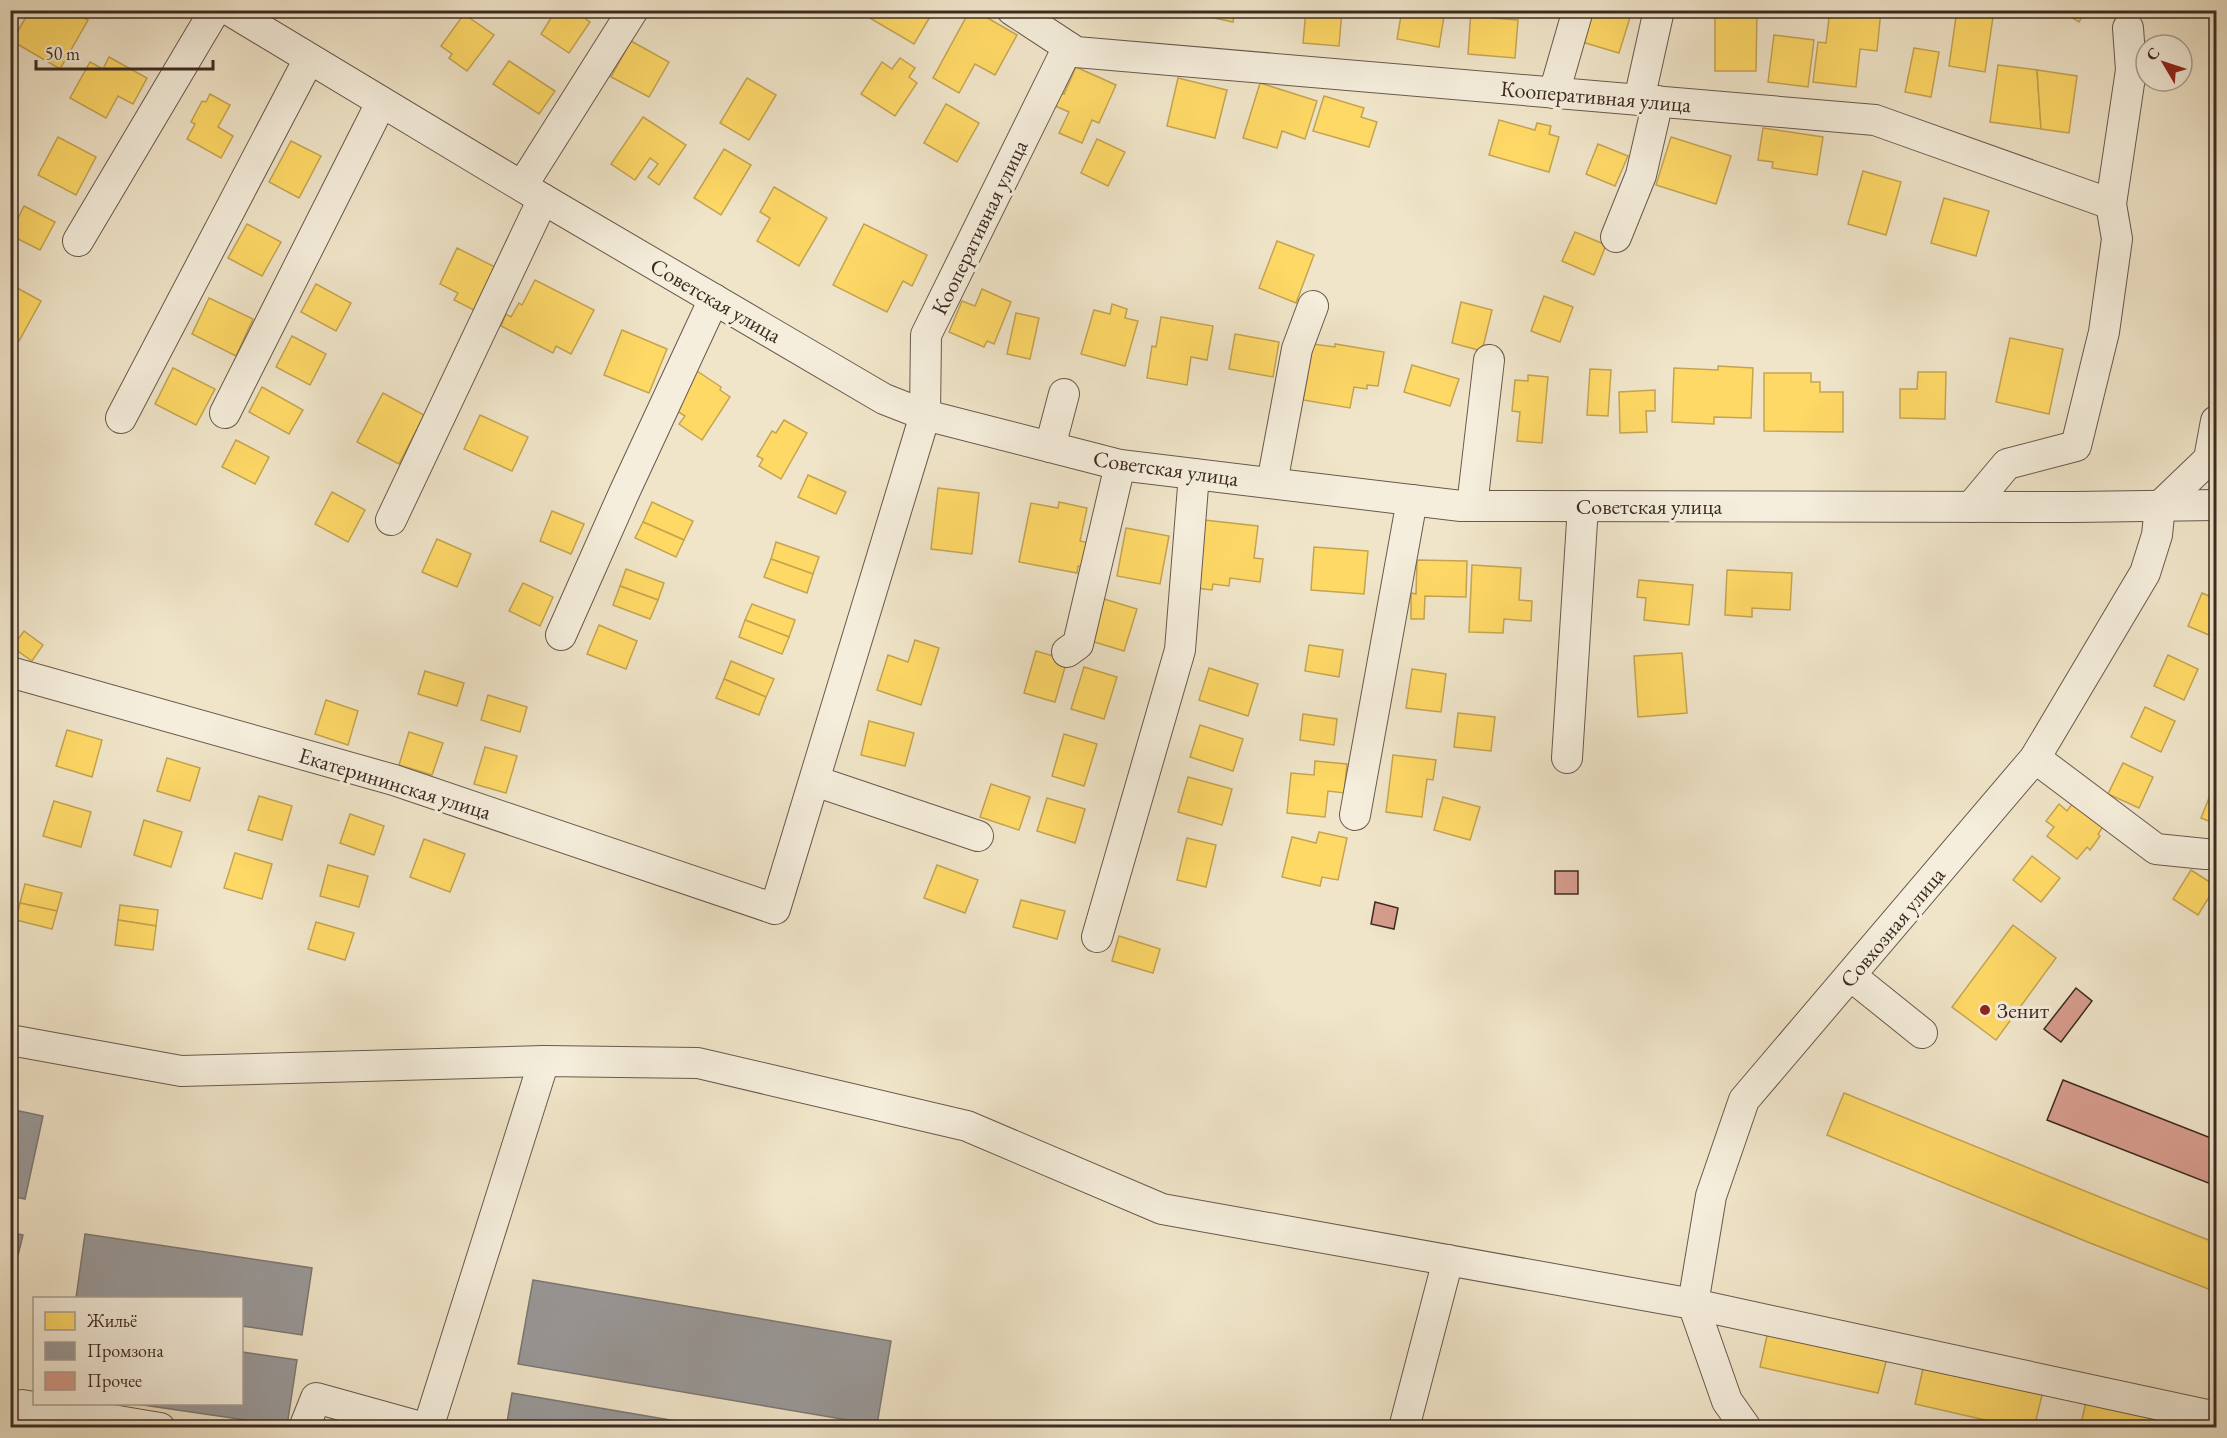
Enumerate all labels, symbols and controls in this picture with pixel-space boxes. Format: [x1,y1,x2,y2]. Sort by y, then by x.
scale bar [36,33,213,71]
north arrow [2134,33,2194,93]
text: 50 m [45,42,80,65]
text: С [2141,43,2164,65]
street label: Кооперативная улица [1500,74,1693,119]
street label: Кооперативная улица [925,135,1034,319]
street label: Советская улица [645,251,787,350]
street label: Советская улица [1091,444,1241,493]
street label: Советская улица [1576,492,1723,521]
street label: Екатерининская улица [295,740,495,827]
street label: Совхозная улица [1833,861,1952,994]
place label: Зенит [1997,996,2049,1025]
marker: Зенит [1978,1003,1992,1017]
legend [33,1297,243,1405]
text: Жильё [86,1309,137,1332]
text: Промзона [87,1339,164,1362]
text: Прочее [87,1369,142,1392]

